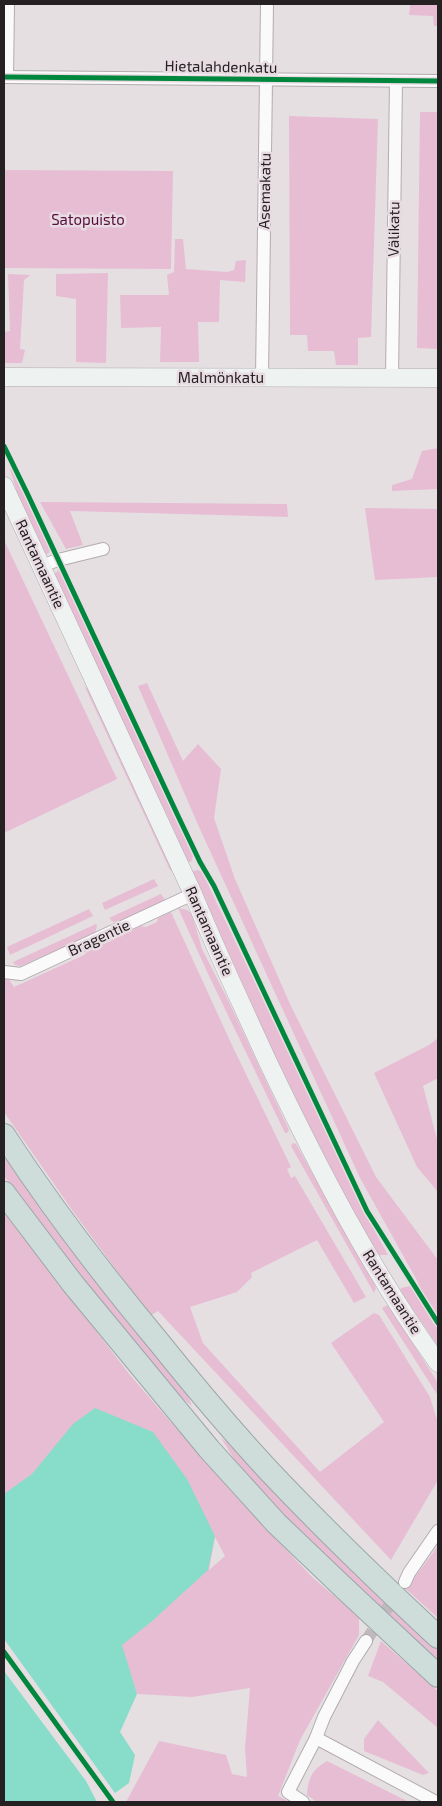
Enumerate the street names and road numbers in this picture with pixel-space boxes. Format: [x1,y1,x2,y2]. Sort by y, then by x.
street label: Hietalahdenkatu [165,56,277,76]
street label: Asemakatu [254,153,274,229]
street label: Välikatu [384,201,402,257]
street label: Malmönkatu [178,368,264,386]
street label: Rantamaantie [12,516,69,611]
street label: Rantamaantie [182,883,238,978]
street label: Bragentie [65,915,132,959]
street label: Rantamaantie [360,1246,426,1337]

